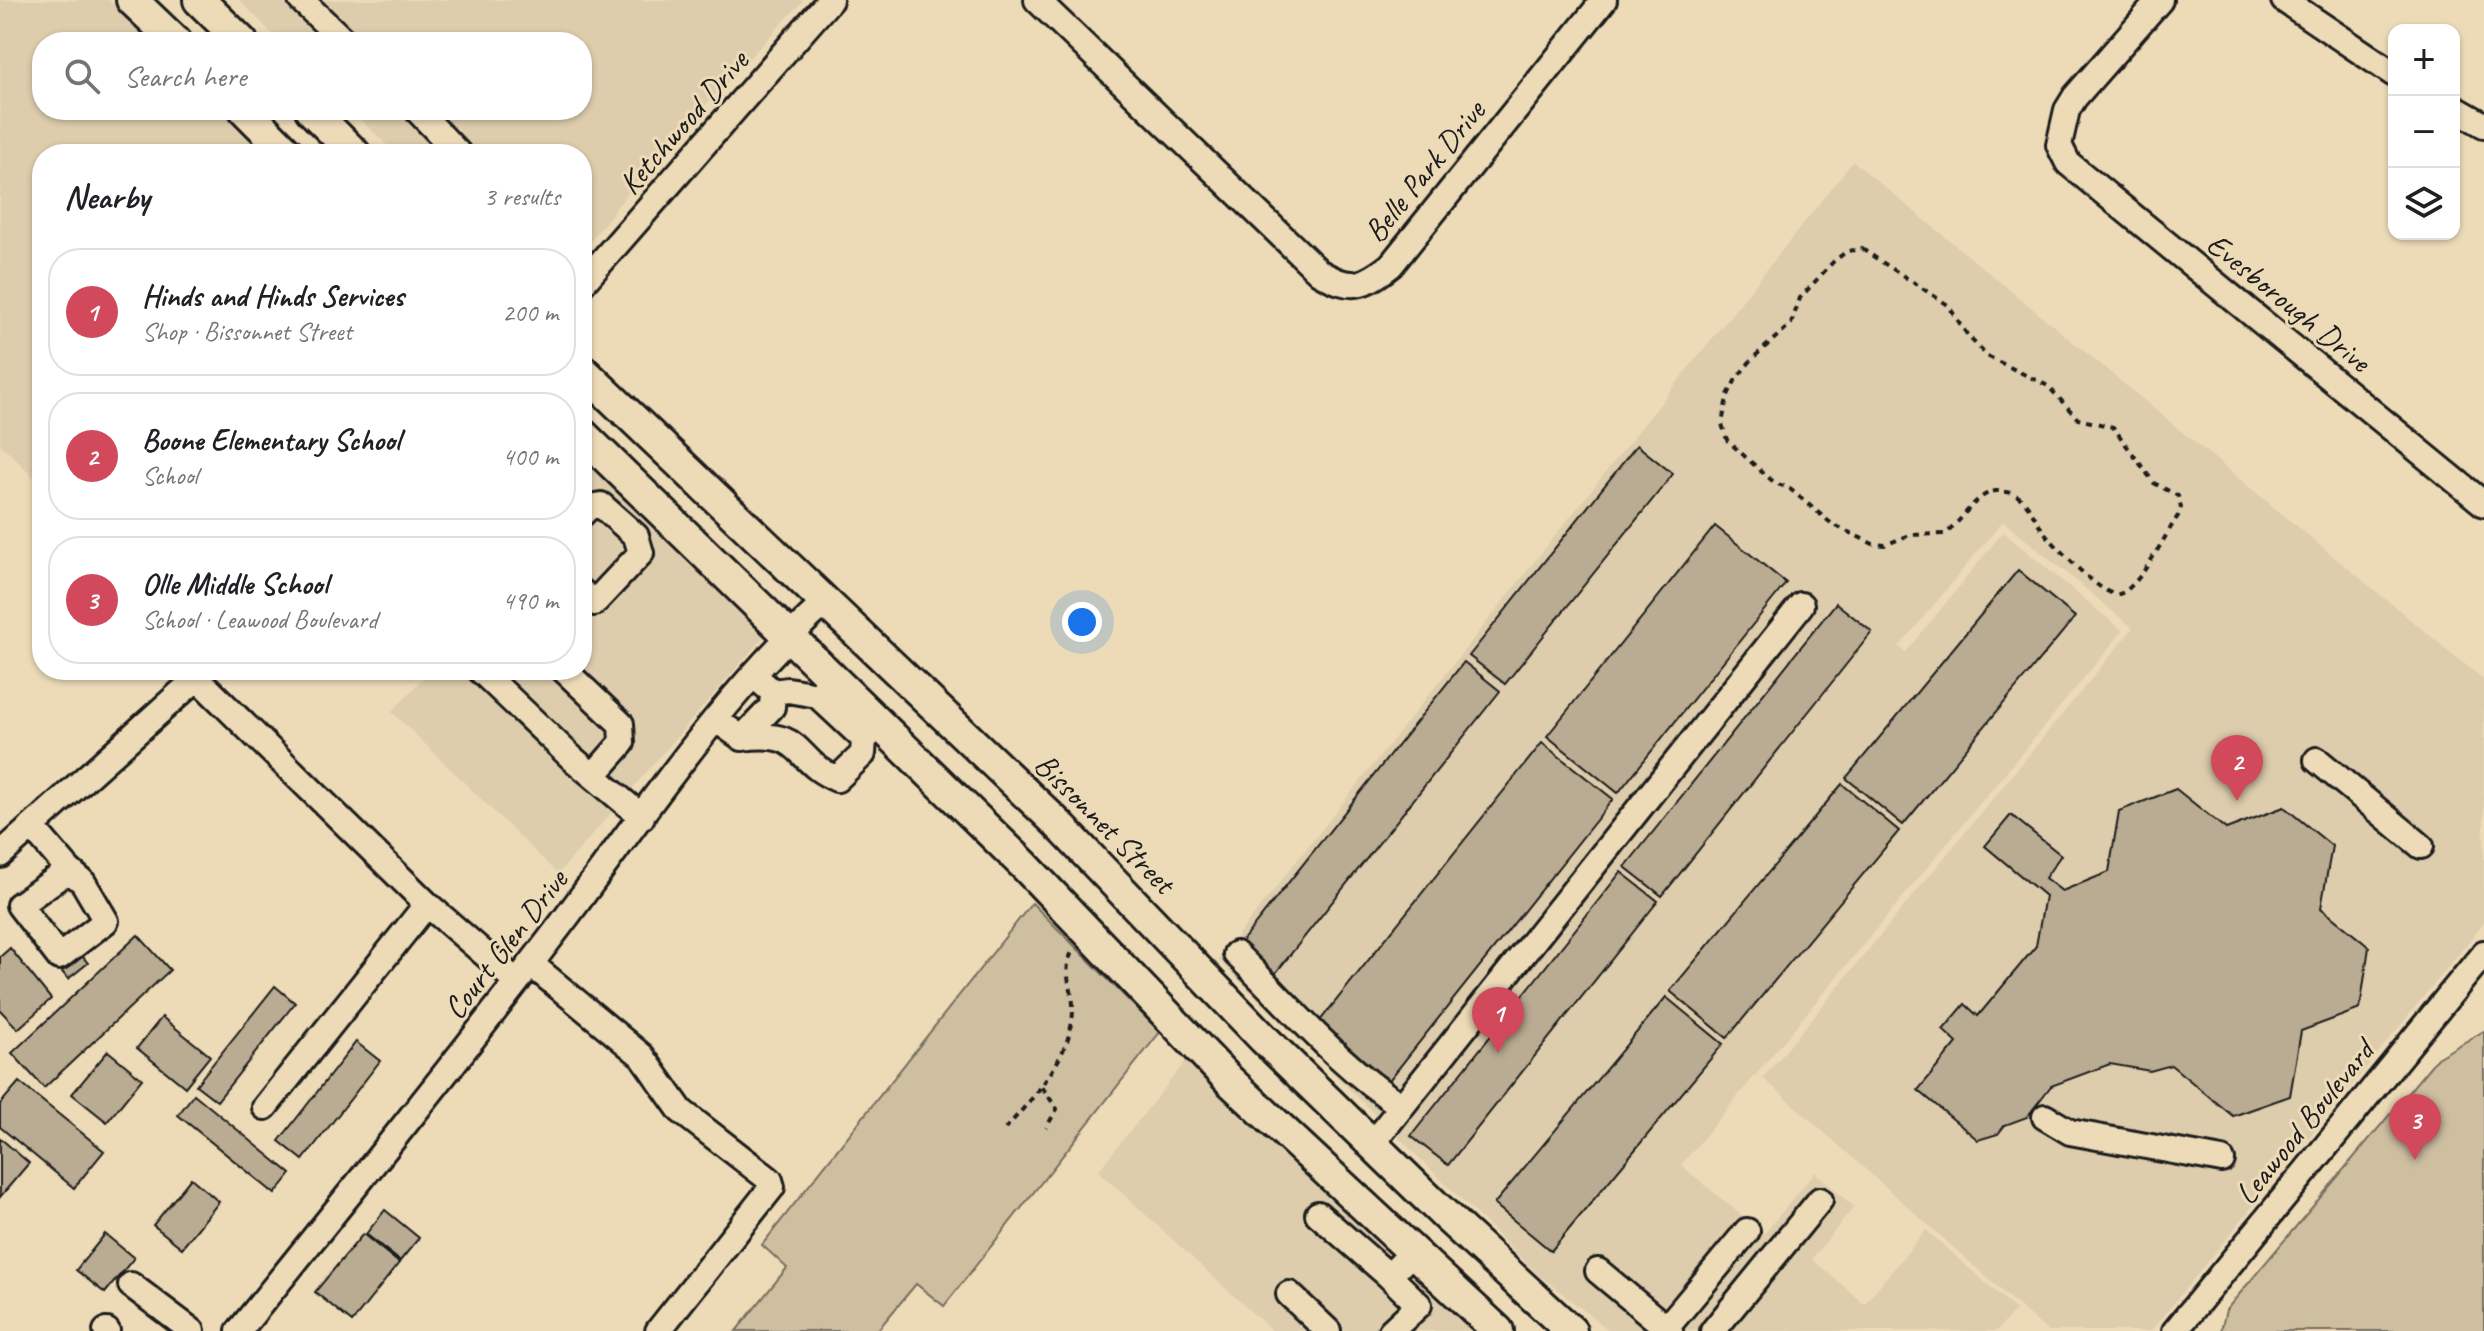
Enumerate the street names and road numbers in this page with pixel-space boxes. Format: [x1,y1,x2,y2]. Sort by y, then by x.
street label: Ketchwood Drive [609,40,759,203]
street label: Belle Park Drive [1355,90,1496,251]
street label: Evesborough Drive [2198,224,2381,383]
street label: Bissonnet Street [1026,744,1186,905]
street label: Court Glen Drive [434,859,578,1027]
street label: Leawood Boulevard [2226,1028,2386,1213]

